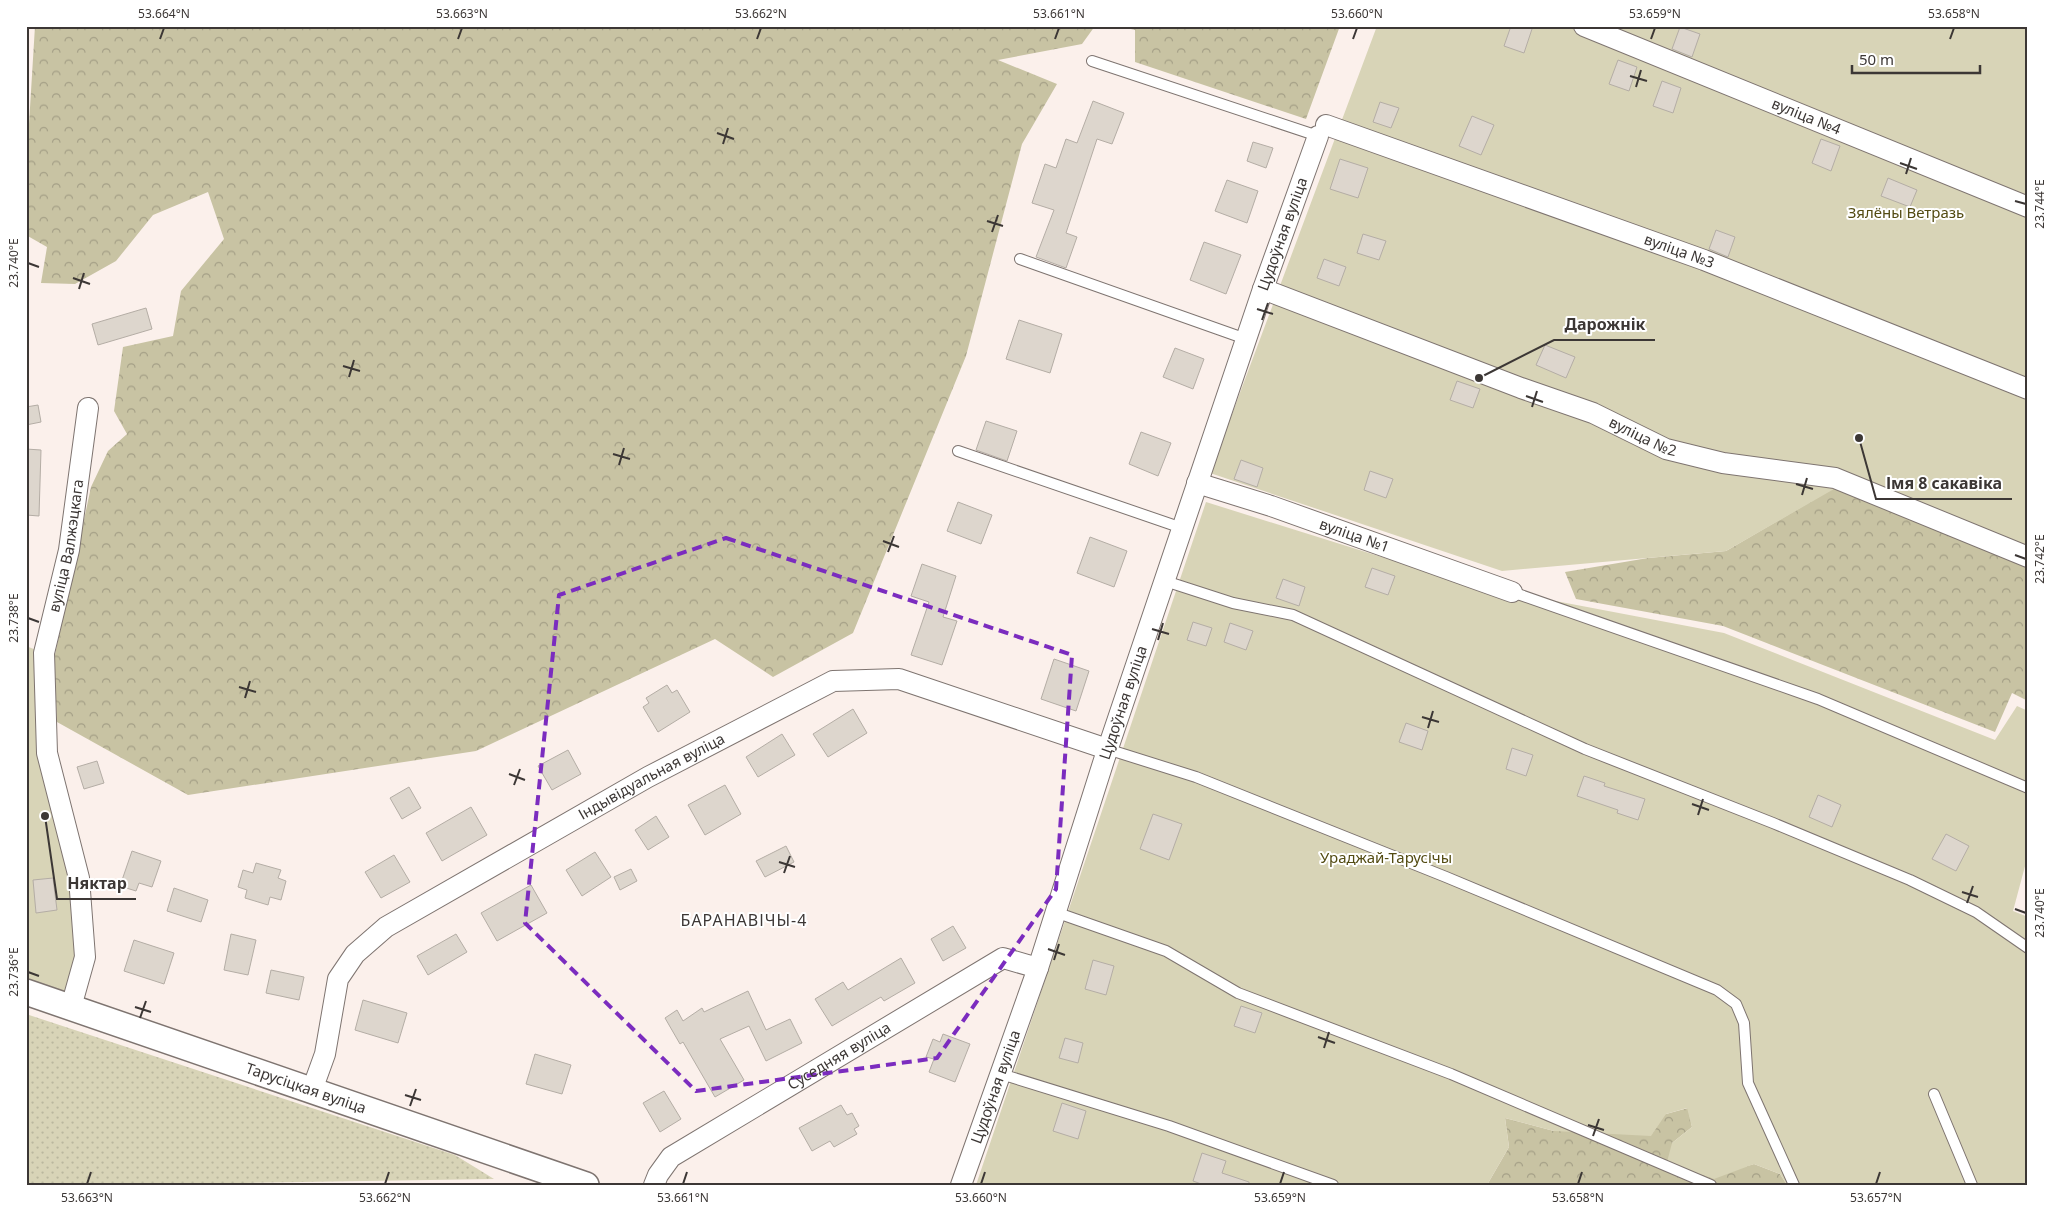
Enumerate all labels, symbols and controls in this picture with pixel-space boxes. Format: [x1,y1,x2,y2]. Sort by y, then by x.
text: 53.664°N [138,5,190,22]
text: 53.663°N [436,5,488,22]
text: 53.662°N [735,5,787,22]
text: 53.661°N [1033,5,1085,22]
text: 53.660°N [1331,5,1383,22]
text: 53.659°N [1629,5,1681,22]
text: 53.658°N [1928,5,1980,22]
scale bar [1852,42,1979,74]
text: 50 m [1859,49,1894,69]
street label: вуліца №4 [1769,93,1845,139]
street label: Цудоўная вуліца [1252,174,1311,293]
text: 23.744°E [2031,179,2048,229]
park label: Зялёны Ветразь [1848,202,1964,222]
street label: вуліца №3 [1642,228,1718,272]
text: 23.740°E [5,238,22,288]
callout: Дарожнік [1554,309,1655,340]
text: Дарожнік [1565,313,1646,335]
street label: вуліца №2 [1606,411,1679,460]
callout: Імя 8 сакавіка [1876,468,2012,499]
text: Імя 8 сакавіка [1886,472,2002,494]
street label: вуліца Валжэцкага [43,478,87,614]
street label: вуліца №1 [1317,513,1393,557]
text: 23.742°E [2031,534,2048,584]
text: 23.738°E [5,593,22,643]
street label: Цудоўная вуліца [1094,643,1151,762]
street label: Індывідуальная вуліца [574,728,728,824]
park label: Ураджай-Тарусічы [1320,847,1452,867]
callout: Няктар [57,868,136,899]
text: Няктар [67,872,127,894]
text: 23.740°E [2031,888,2048,938]
district label: БАРАНАВІЧЫ-4 [681,909,807,931]
text: 23.736°E [5,947,22,997]
street label: Суседняя вуліца [783,1017,894,1094]
street label: Цудоўная вуліца [965,1027,1024,1146]
street label: Тарусіцкая вуліца [243,1057,369,1118]
text: 53.663°N [61,1189,113,1206]
text: 53.662°N [359,1189,411,1206]
text: 53.661°N [657,1189,709,1206]
text: 53.660°N [955,1189,1007,1206]
text: 53.659°N [1254,1189,1306,1206]
text: 53.658°N [1552,1189,1604,1206]
text: 53.657°N [1850,1189,1902,1206]

